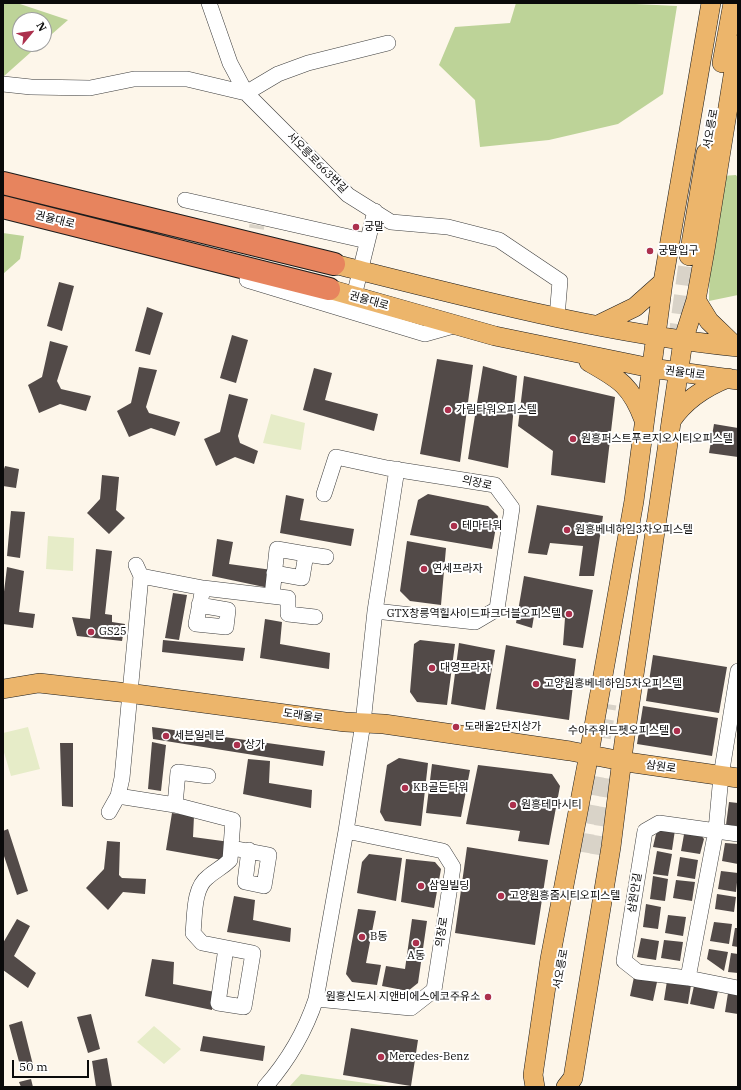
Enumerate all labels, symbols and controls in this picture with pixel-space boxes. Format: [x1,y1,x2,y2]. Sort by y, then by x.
north arrow [12,12,52,52]
text: N [33,19,50,34]
street label: 서오릉로 [701,108,721,150]
street label: 서오릉로663번길 [284,130,350,196]
street label: 권율대로 [34,209,76,231]
place label: 궁말 [364,220,384,234]
marker: 궁말 [351,222,361,232]
place label: 궁말입구 [658,244,698,258]
marker: 궁말입구 [645,246,655,256]
street label: 권율대로 [348,289,390,313]
street label: 권율대로 [664,364,706,382]
place label: 가림타워오피스텔 [456,403,537,417]
marker: 가림타워오피스텔 [443,405,453,415]
place label: 원흥퍼스트푸르지오시티오피스텔 [581,432,733,446]
marker: 원흥퍼스트푸르지오시티오피스텔 [568,434,578,444]
street label: 의장로 [461,473,493,493]
place label: 테마타워 [462,519,502,533]
marker: 테마타워 [449,521,459,531]
place label: 원흥베네하임3차오피스텔 [575,523,693,537]
marker: 원흥베네하임3차오피스텔 [562,525,572,535]
place label: 연세프라자 [432,562,483,576]
marker: 연세프라자 [419,564,429,574]
place label: GTX창릉역힐사이드파크더블오피스텔 [387,607,561,621]
marker: GTX창릉역힐사이드파크더블오피스텔 [564,609,574,619]
place label: GS25 [99,625,127,639]
marker: GS25 [86,627,96,637]
place label: 대영프라자 [440,661,491,675]
marker: 대영프라자 [427,663,437,673]
place label: 고양원흥베네하임5차오피스텔 [544,677,682,691]
marker: 고양원흥베네하임5차오피스텔 [531,679,541,689]
street label: 도래울로 [282,707,324,725]
place label: 도래울2단지상가 [464,720,541,734]
marker: 도래울2단지상가 [451,722,461,732]
place label: 수아주위드펫오피스텔 [568,724,669,738]
marker: 수아주위드펫오피스텔 [672,726,682,736]
place label: 세븐일레븐 [174,729,225,743]
marker: 세븐일레븐 [161,731,171,741]
place label: 상가 [245,738,265,752]
marker: 상가 [232,740,242,750]
street label: 삼원로 [645,758,677,776]
place label: KB골든타워 [413,781,469,795]
marker: KB골든타워 [400,783,410,793]
place label: 원흥테마시티 [521,798,582,812]
marker: 원흥테마시티 [508,800,518,810]
street label: 삼원안길 [625,872,645,914]
place label: 삼일빌딩 [429,879,469,893]
marker: 삼일빌딩 [416,881,426,891]
place label: 고양원흥줌시티오피스텔 [509,889,620,903]
marker: 고양원흥줌시티오피스텔 [496,891,506,901]
street label: 의장로 [433,916,451,948]
place label: B동 [370,930,387,944]
marker: B동 [357,932,367,942]
marker: A동 [411,938,421,948]
street label: 서오릉로 [551,948,571,990]
place label: A동 [407,949,425,963]
place label: 원흥신도시 지앤비에스에코주유소 [326,990,480,1004]
marker: 원흥신도시 지앤비에스에코주유소 [483,992,493,1002]
place label: Mercedes-Benz [389,1050,469,1064]
scale bar [14,1052,91,1078]
marker: Mercedes-Benz [376,1052,386,1062]
text: 50 m [19,1059,48,1074]

